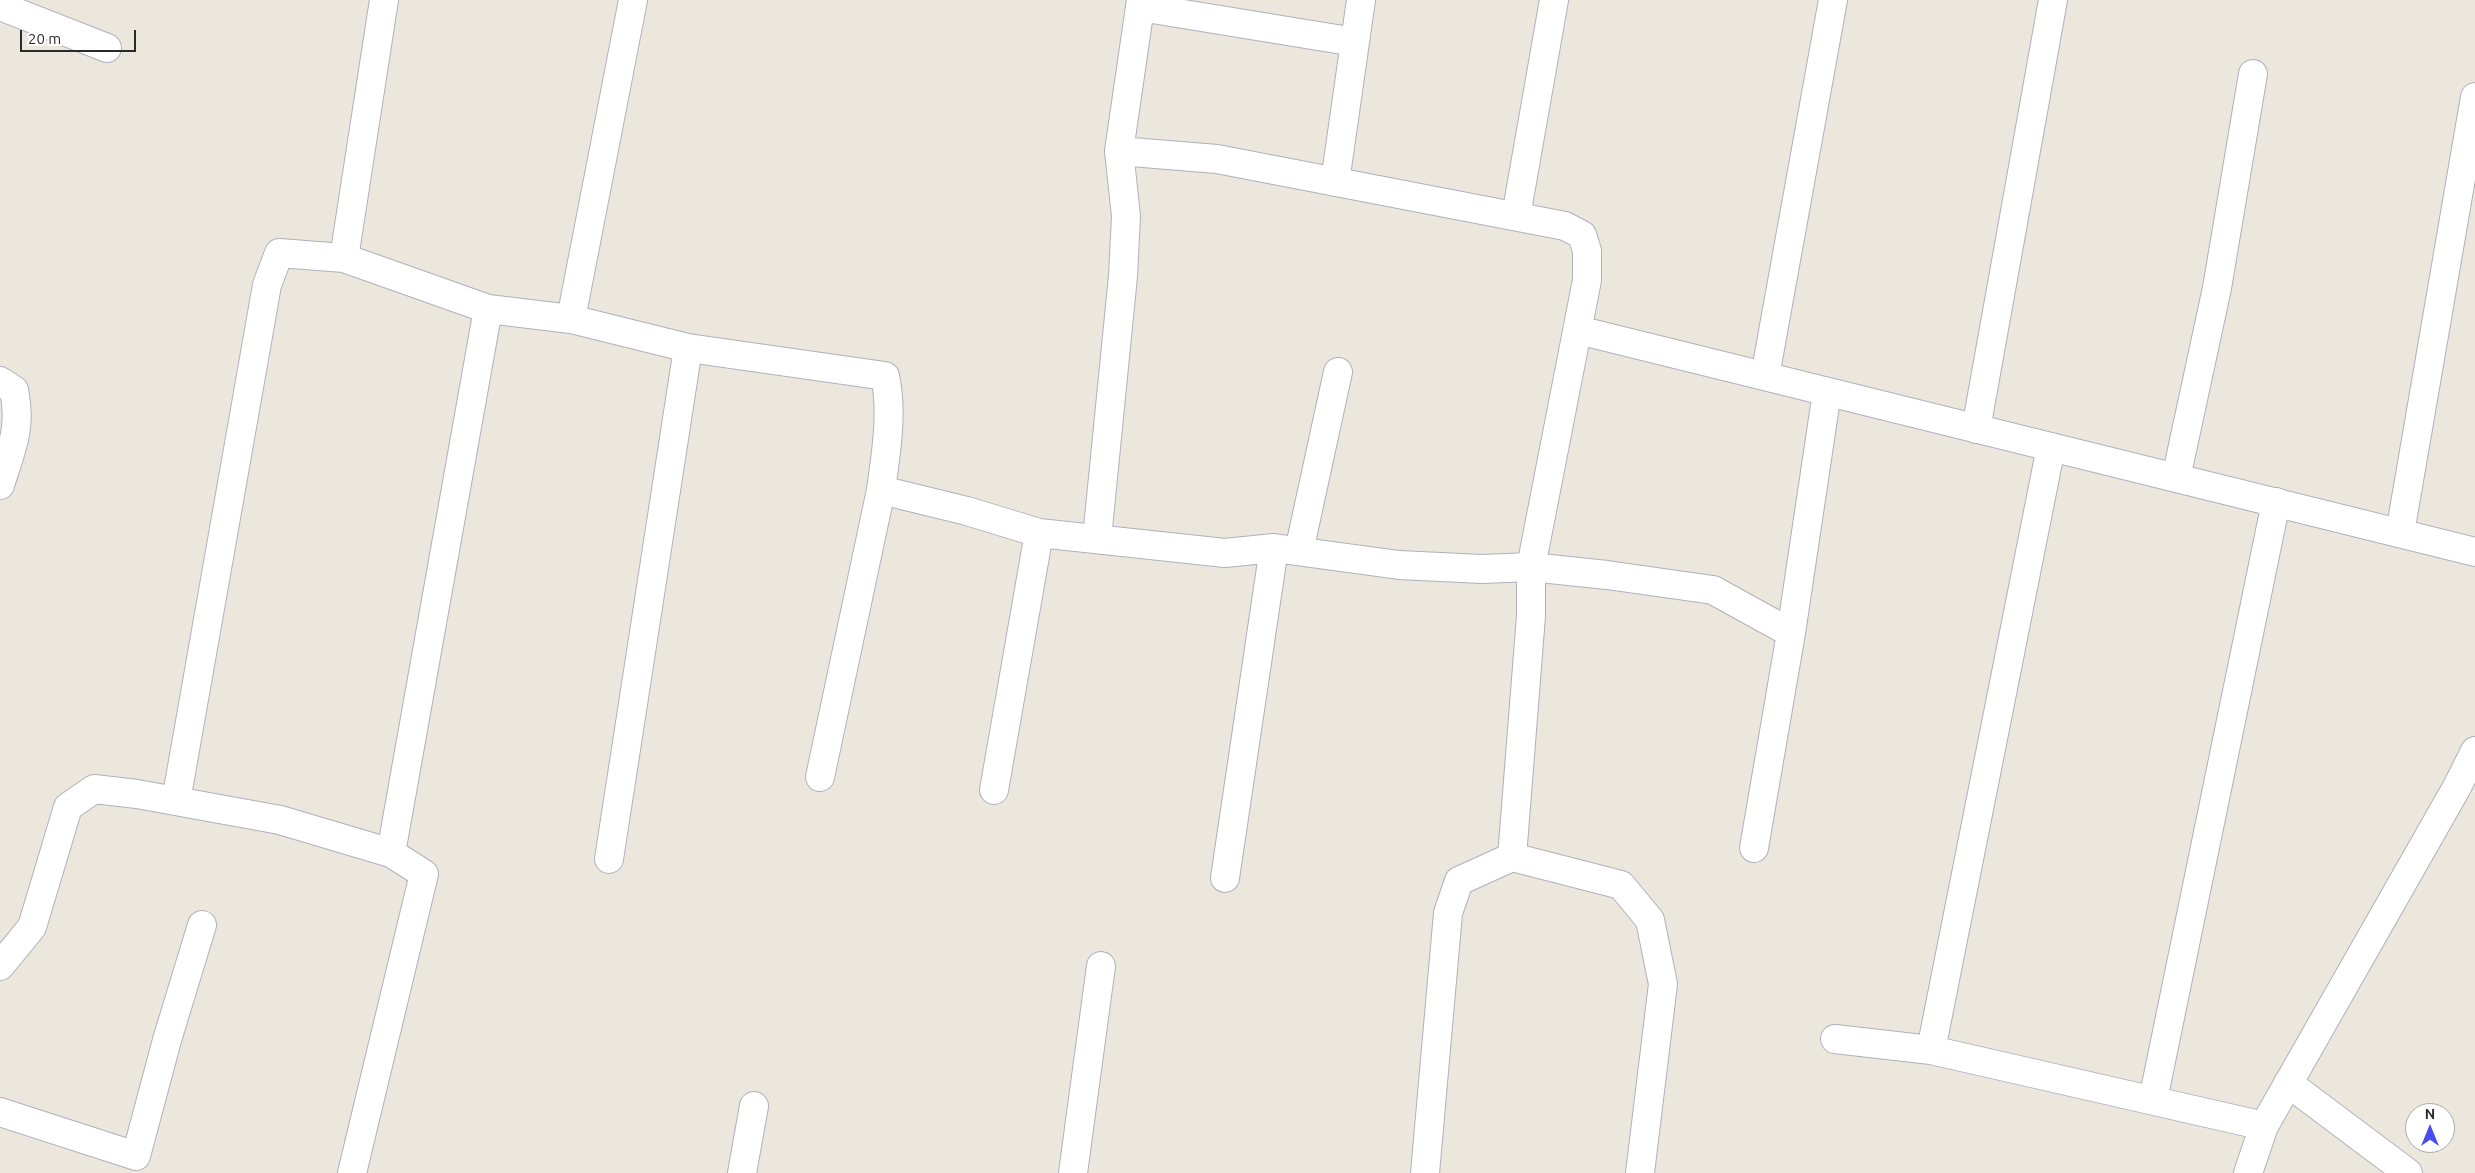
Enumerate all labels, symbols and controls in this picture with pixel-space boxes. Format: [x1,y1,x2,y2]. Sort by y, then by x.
scale bar [22,20,139,52]
text: 20 m [28,30,61,47]
north arrow [2405,1103,2455,1153]
text: N [2425,1106,2435,1122]

